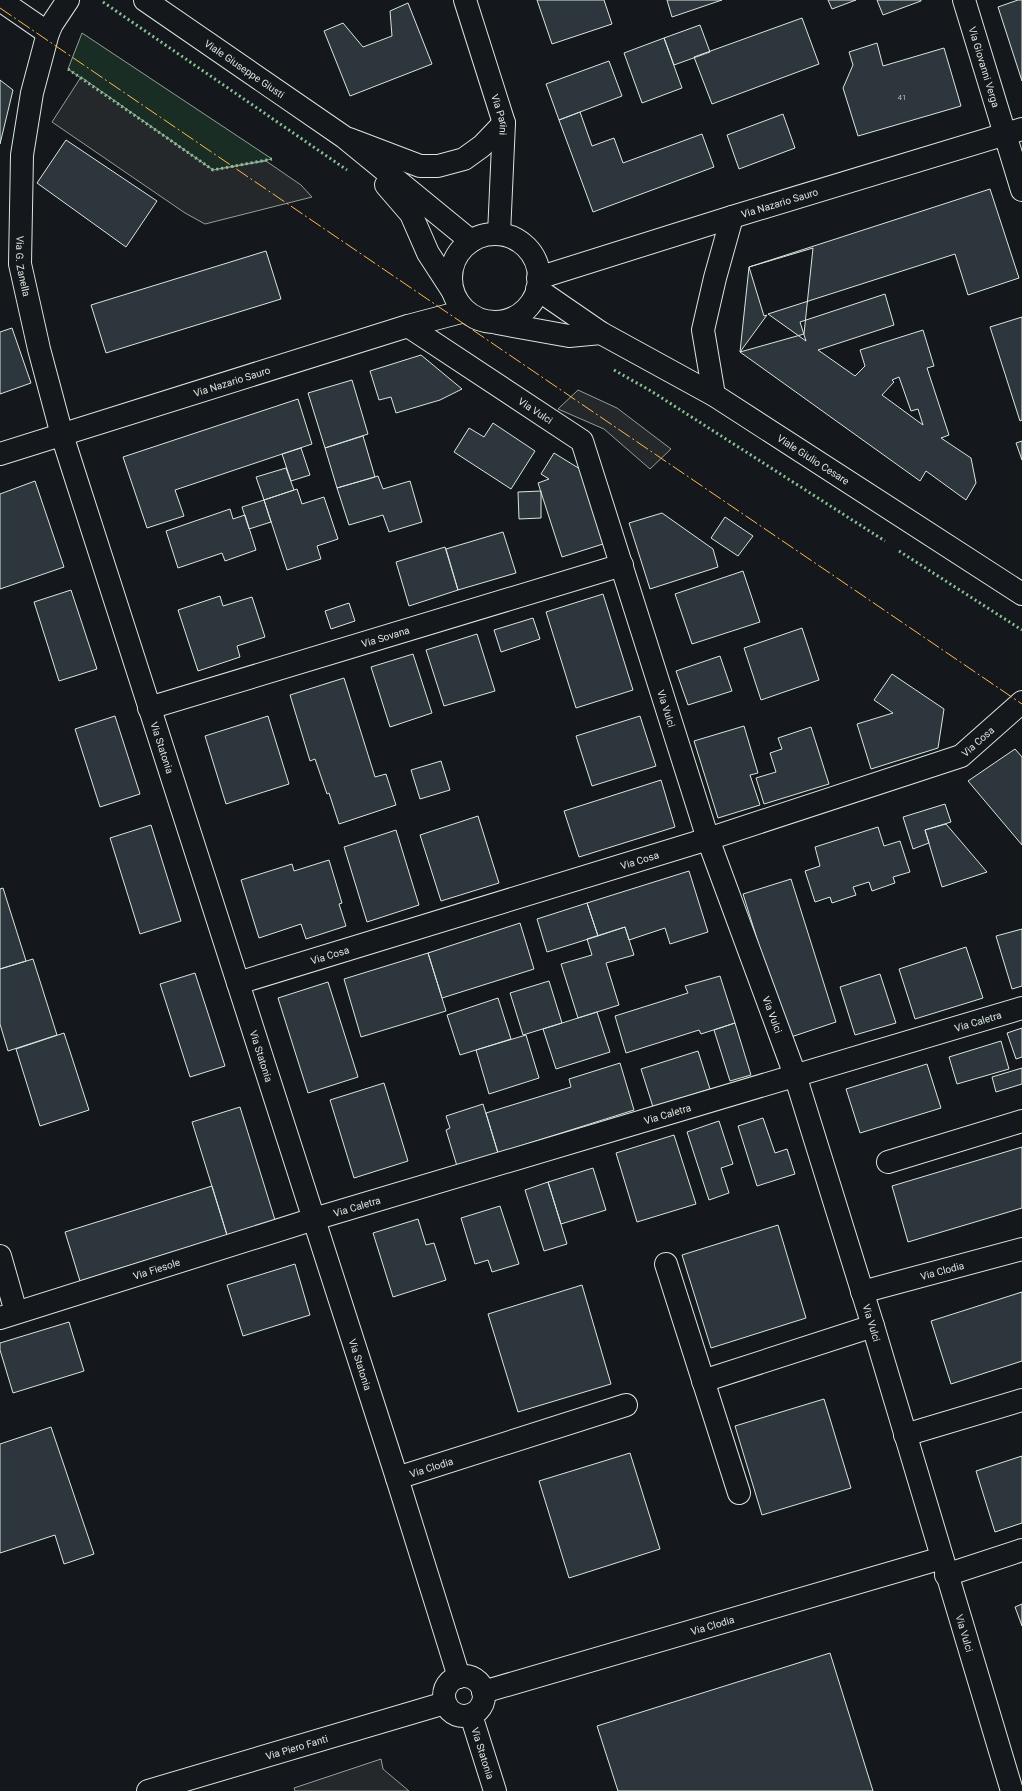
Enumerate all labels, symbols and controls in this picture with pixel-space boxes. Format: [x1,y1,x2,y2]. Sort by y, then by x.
street label: Via Giovanni Verga [967,25,1002,109]
street label: Viale Giuseppe Giusti [203,37,287,100]
street label: Via Parini [490,93,510,135]
house number: 41 [898,93,907,102]
street label: Via Nazario Sauro [740,186,820,219]
street label: Via G. Zanella [14,236,33,297]
street label: Via Nazario Sauro [192,364,272,398]
street label: Via Vulci [517,395,555,426]
street label: Viale Giulio Cesare [775,432,851,487]
street label: Via Sovana [360,624,411,649]
street label: Via Vulci [656,688,678,728]
street label: Via Statonia [149,720,176,775]
street label: Via Cosa [959,724,996,759]
street label: Via Cosa [619,849,660,871]
street label: Via Cosa [309,944,350,966]
street label: Via Vulci [761,994,785,1034]
street label: Via Caletra [953,1009,1003,1033]
street label: Via Statonia [248,1029,275,1083]
street label: Via Caletra [643,1101,692,1126]
street label: Via Caletra [332,1194,382,1218]
street label: Via Fiesole [132,1256,181,1281]
street label: Via Clodia [919,1259,965,1282]
street label: Via Vulci [861,1303,883,1343]
street label: Via Statonia [347,1337,374,1392]
street label: Via Clodia [408,1455,454,1479]
street label: Via Clodia [689,1613,736,1637]
street label: Via Vulci [954,1613,976,1653]
street label: Via Statonia [470,1726,496,1780]
street label: Via Piero Fanti [264,1733,329,1761]

